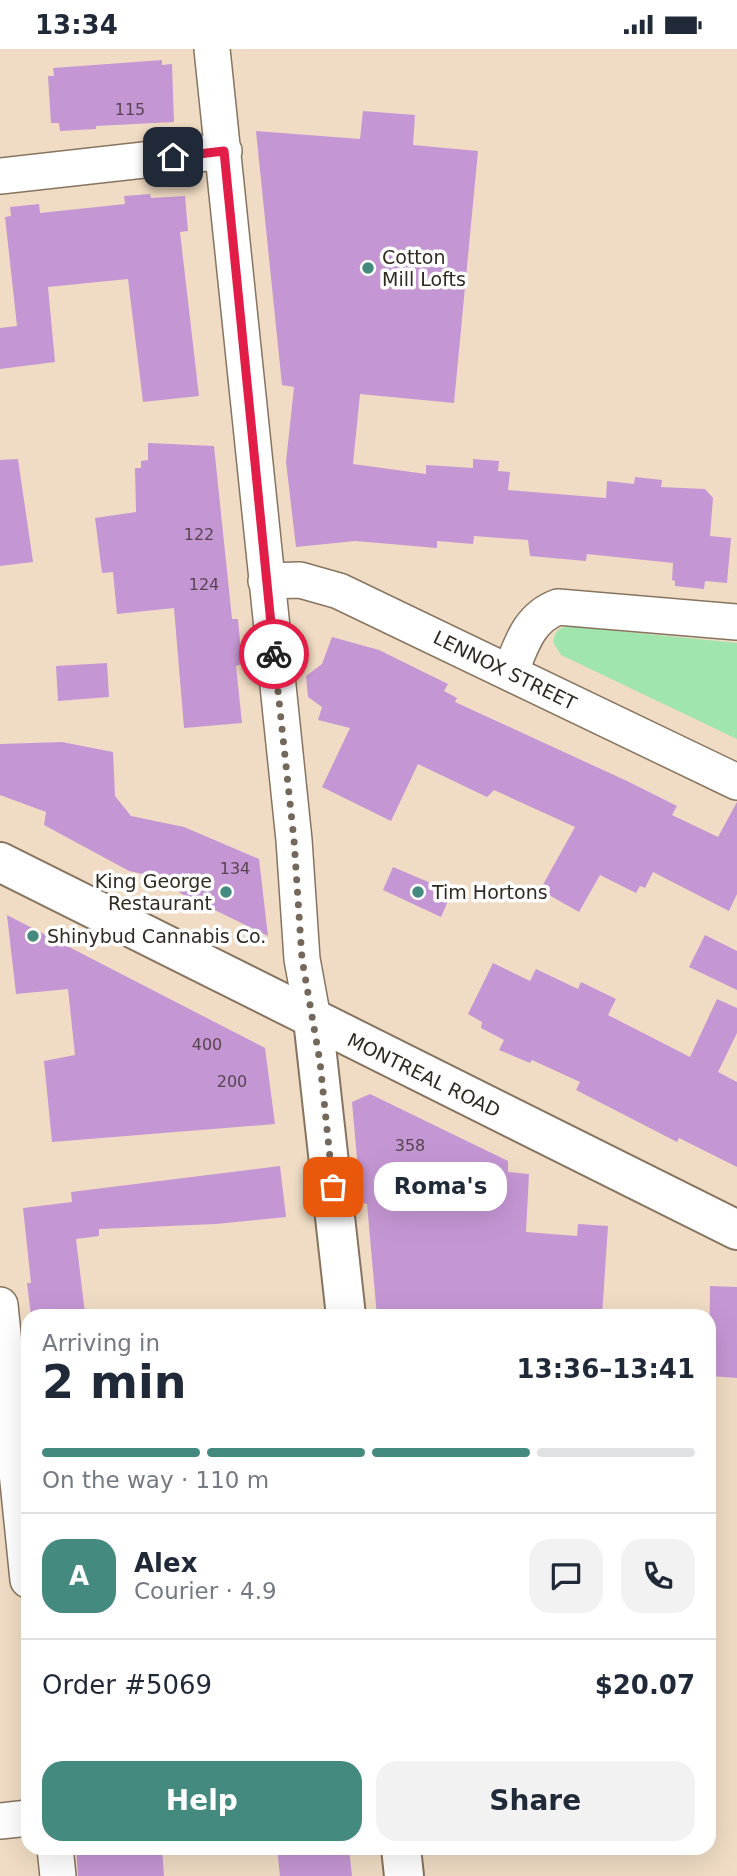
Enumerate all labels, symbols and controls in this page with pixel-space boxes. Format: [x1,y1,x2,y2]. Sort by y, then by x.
text: 13:34 [35,10,118,40]
house number: 115 [115,100,145,119]
pin [143,127,203,187]
icon: home [154,138,192,176]
place label: Cotton Mill Lofts [382,246,466,290]
marker: Cotton Mill Lofts [360,260,376,276]
house number: 122 [184,525,214,544]
house number: 124 [189,575,219,594]
courier [239,619,309,689]
street label: LENNOX STREET [430,626,580,714]
icon: bike [255,635,293,673]
house number: 134 [220,859,250,878]
place label: King George Restaurant [95,870,212,914]
place label: Tim Hortons [431,881,548,903]
marker: King George Restaurant [218,884,234,900]
marker: Tim Hortons [410,884,426,900]
place label: Shinybud Cannabis Co. [47,925,266,947]
marker: Shinybud Cannabis Co. [25,928,41,944]
street label: MONTREAL ROAD [344,1028,504,1122]
house number: 400 [192,1035,222,1054]
house number: 200 [217,1072,247,1091]
house number: 358 [395,1136,425,1155]
pin [303,1157,363,1217]
callout: Roma's [375,1163,508,1211]
icon: bag [314,1168,352,1206]
text: Roma's [394,1173,487,1199]
text: Arriving in [42,1330,160,1356]
text: 13:36–13:41 [516,1354,695,1384]
text: 2 min [42,1355,186,1409]
text: On the way · 110 m [42,1467,269,1493]
button: chat [529,1539,603,1613]
button: phone [621,1539,695,1613]
text: Alex [134,1548,197,1578]
text: A [69,1561,89,1591]
text: Courier · 4.9 [134,1578,277,1604]
text: Order #5069 [42,1670,212,1700]
text: $20.07 [595,1670,695,1700]
button: Help [42,1761,362,1841]
button: Share [376,1761,695,1841]

